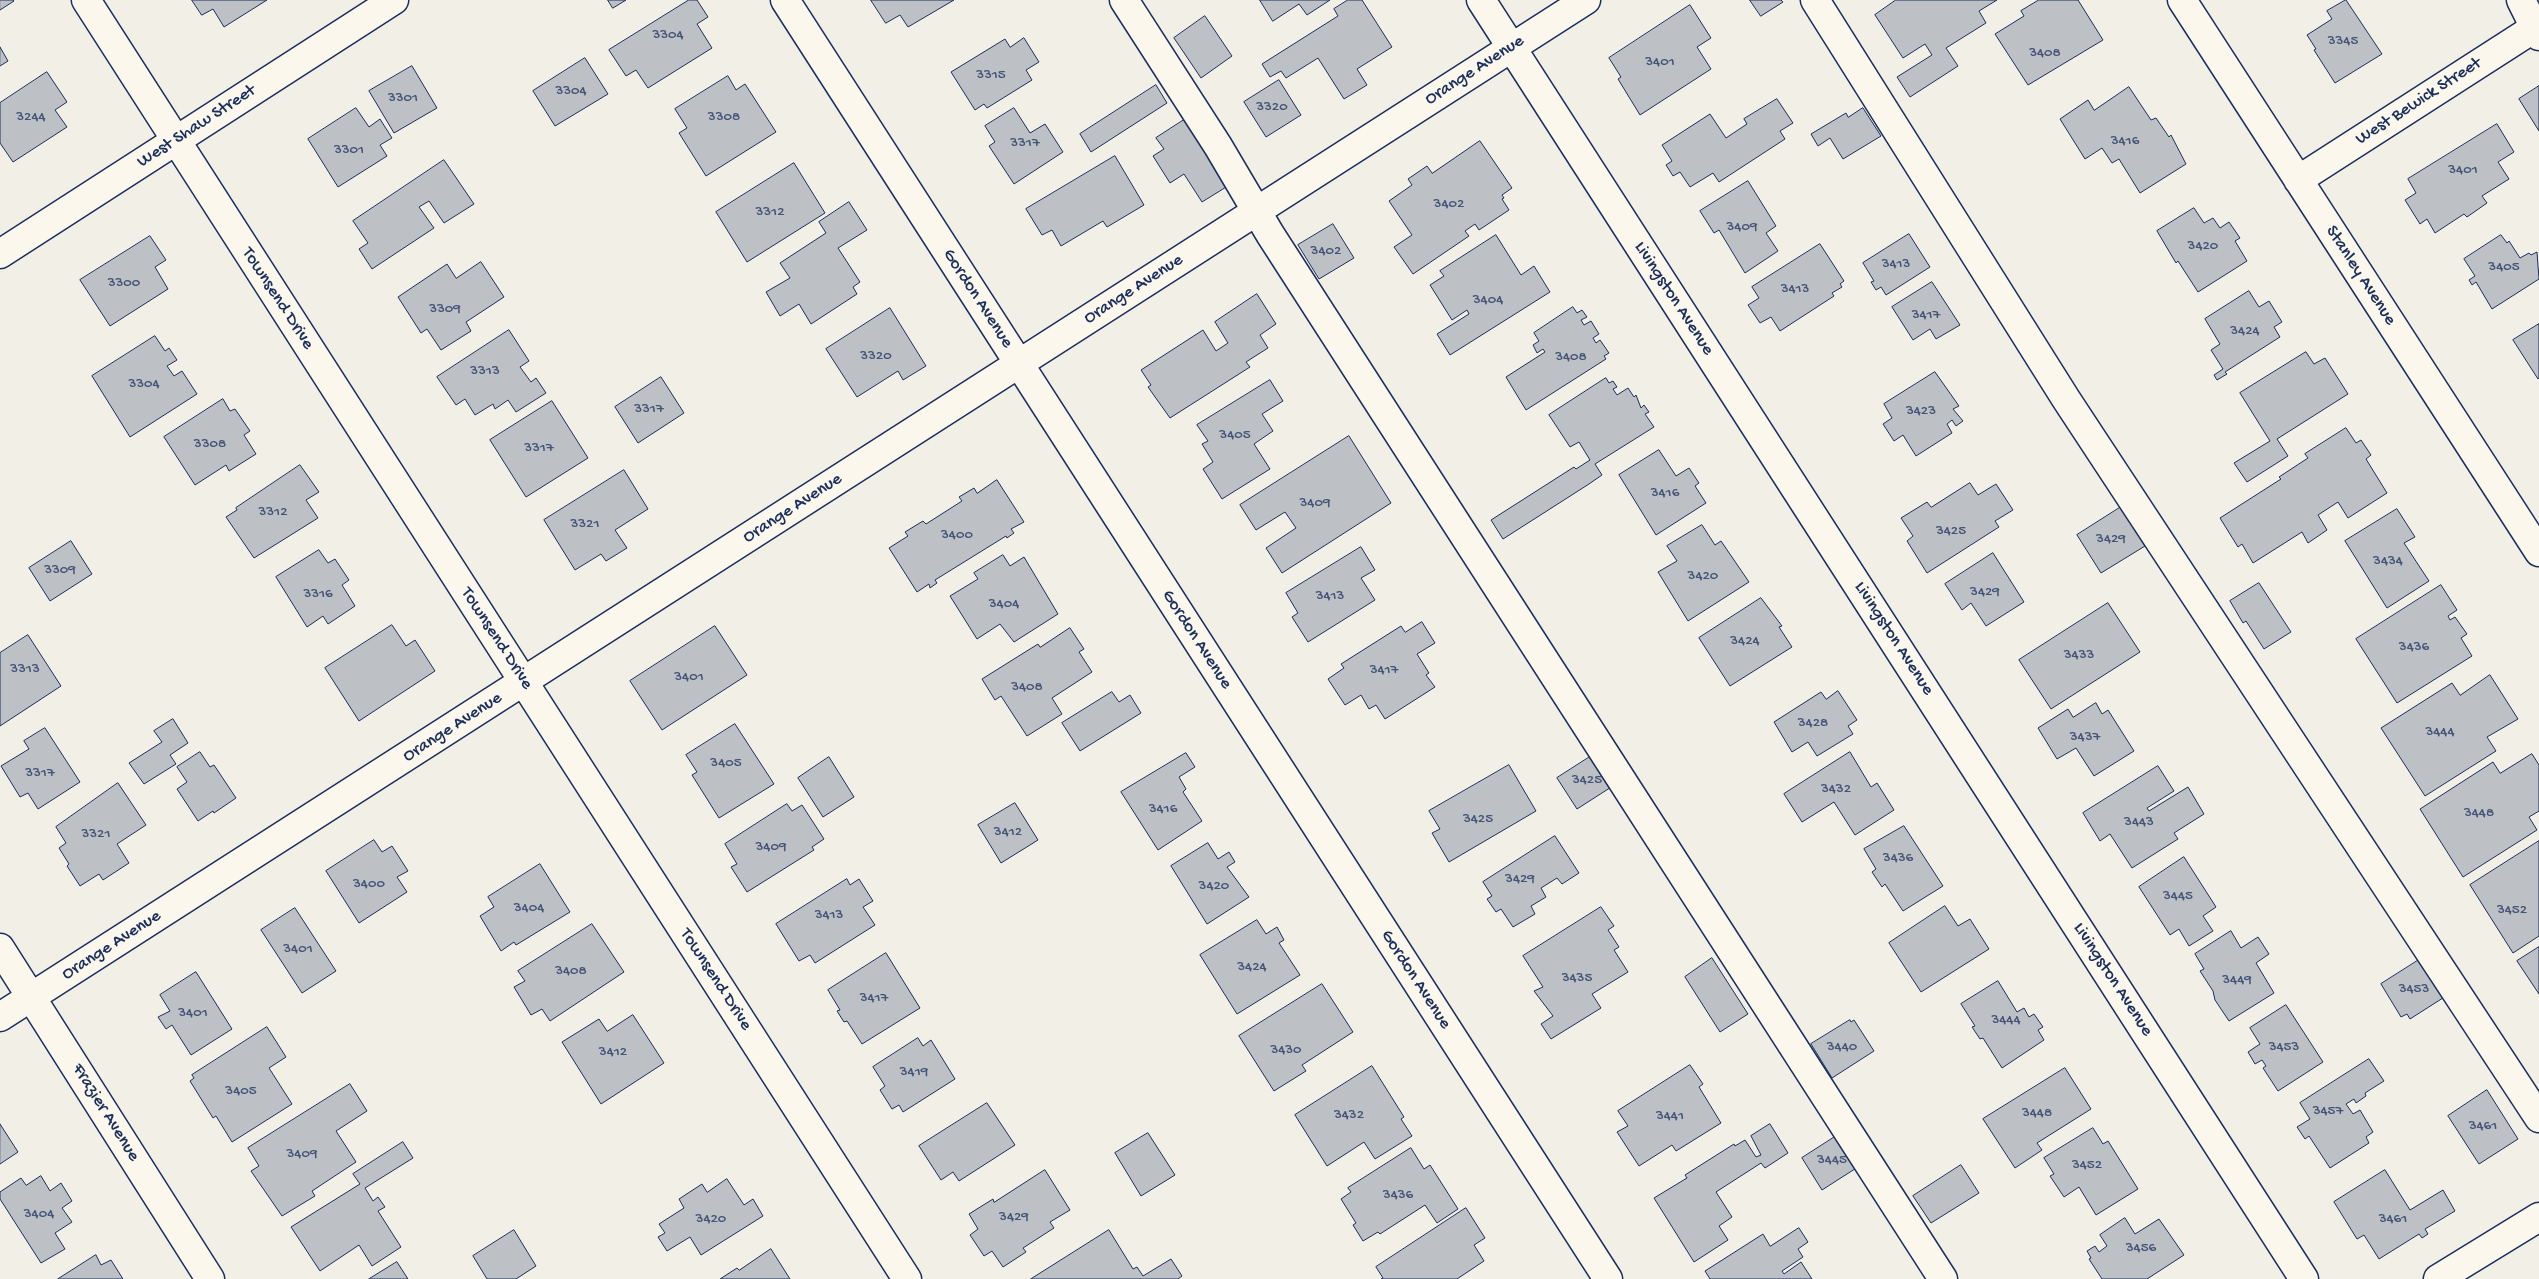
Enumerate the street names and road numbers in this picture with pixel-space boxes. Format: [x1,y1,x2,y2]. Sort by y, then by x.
street label: Orange Avenue [1421,31,1529,111]
street label: West Bewick Street [2352,53,2486,151]
street label: West Shaw Street [134,81,260,173]
street label: Stanley Avenue [2320,222,2400,330]
street label: Livingston Avenue [1628,238,1718,360]
street label: Townsend Drive [236,244,318,354]
street label: Gordon Avenue [937,245,1017,353]
street label: Orange Avenue [1080,250,1188,330]
street label: Orange Avenue [739,469,847,549]
street label: Livingston Avenue [1848,578,1938,700]
street label: Townsend Drive [455,584,537,694]
street label: Gordon Avenue [1156,586,1236,694]
street label: Orange Avenue [399,688,507,768]
street label: Orange Avenue [58,906,166,986]
street label: Livingston Avenue [2067,919,2157,1041]
street label: Townsend Drive [674,925,756,1035]
street label: Gordon Avenue [1375,926,1455,1034]
street label: Frazier Avenue [66,1060,144,1166]

